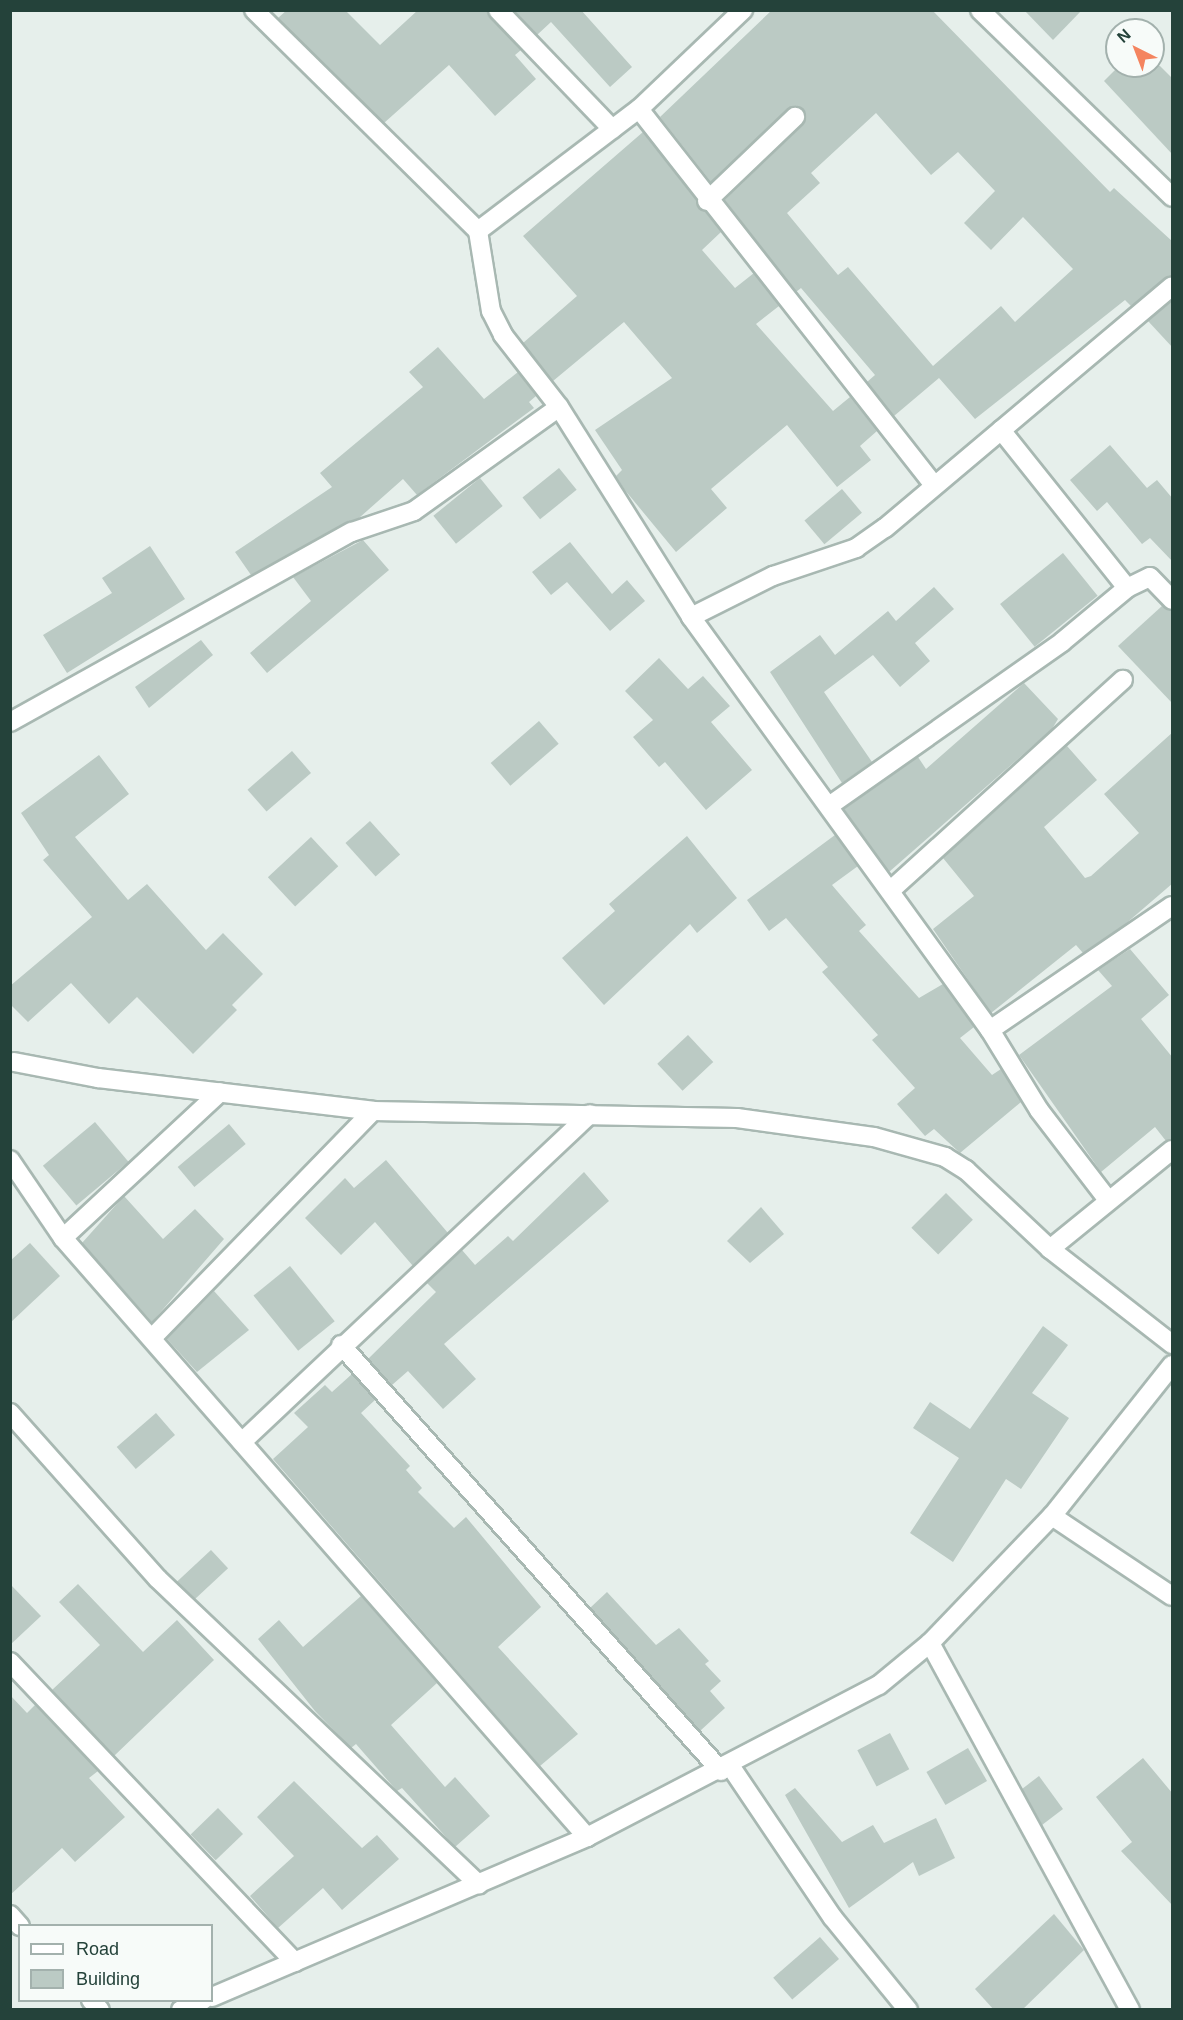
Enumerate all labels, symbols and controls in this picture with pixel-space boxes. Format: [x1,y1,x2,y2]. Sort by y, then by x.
north arrow [1105,18,1165,78]
text: N [1114,26,1134,46]
legend [18,1924,213,2002]
text: Road [76,1939,119,1959]
text: Building [76,1969,140,1989]

